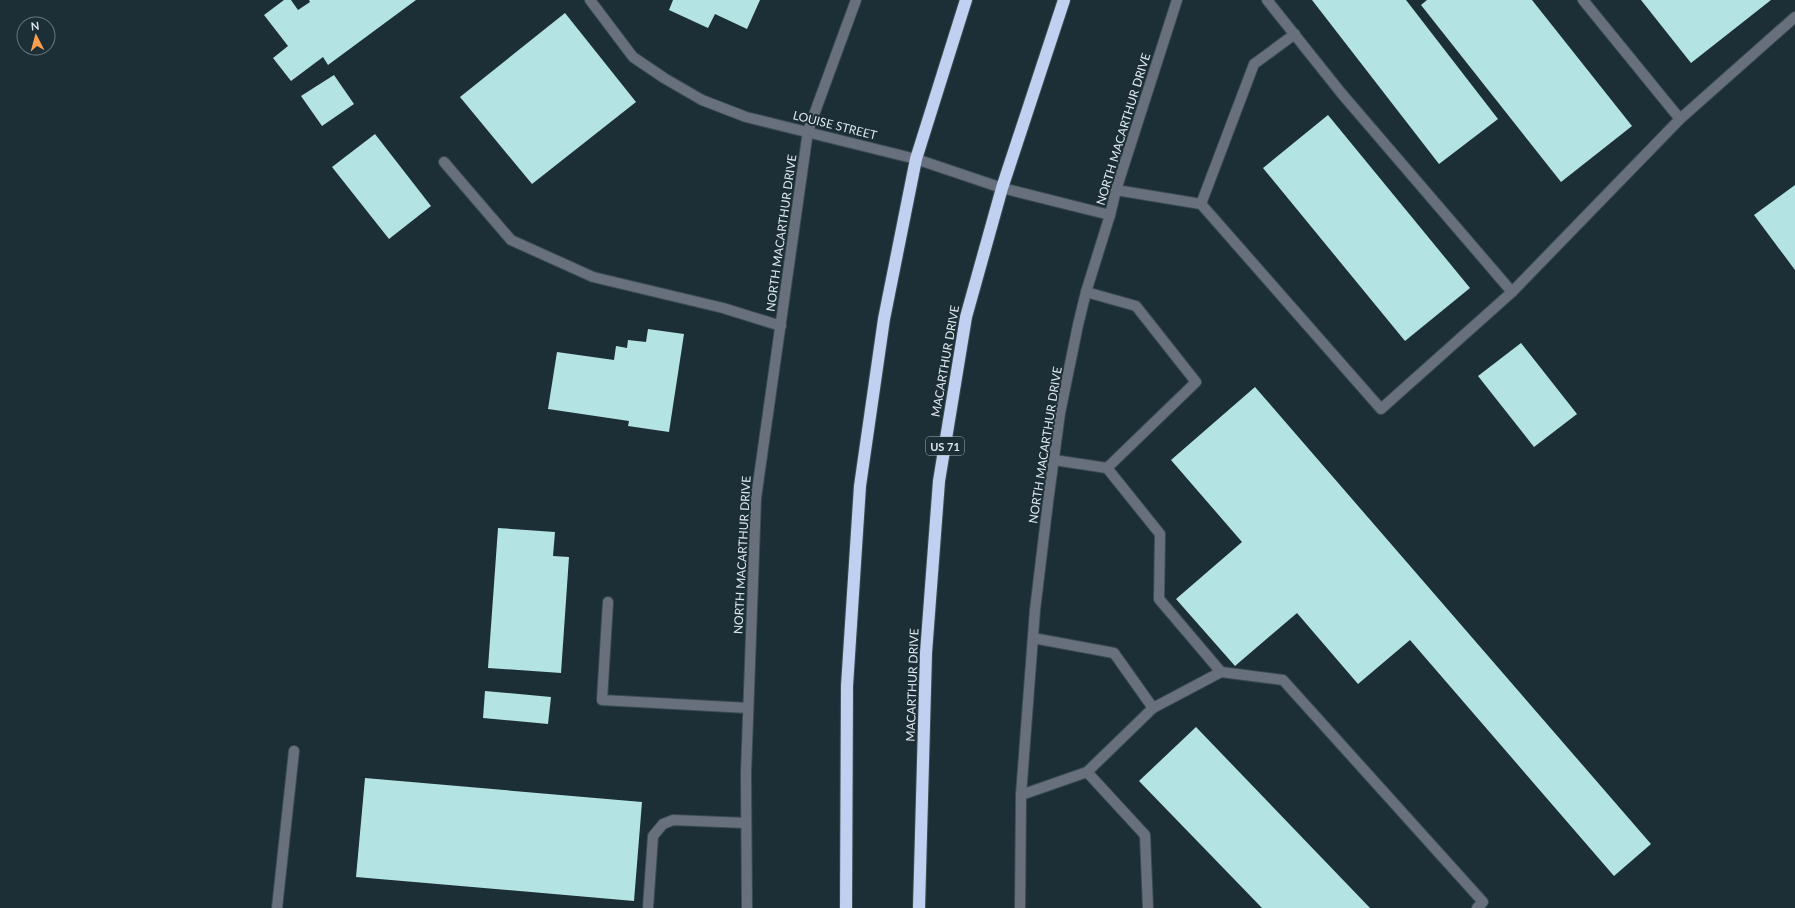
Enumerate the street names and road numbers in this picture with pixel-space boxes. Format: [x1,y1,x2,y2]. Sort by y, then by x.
street label: NORTH MACARTHUR DRIVE [1093,51,1153,207]
street label: LOUISE STREET [791,107,879,143]
street label: NORTH MACARTHUR DRIVE [763,153,799,313]
street label: MACARTHUR DRIVE [928,304,962,418]
street label: NORTH MACARTHUR DRIVE [1025,366,1065,524]
road number: US 71 [926,437,964,455]
street label: NORTH MACARTHUR DRIVE [730,475,754,635]
street label: MACARTHUR DRIVE [903,628,921,742]

